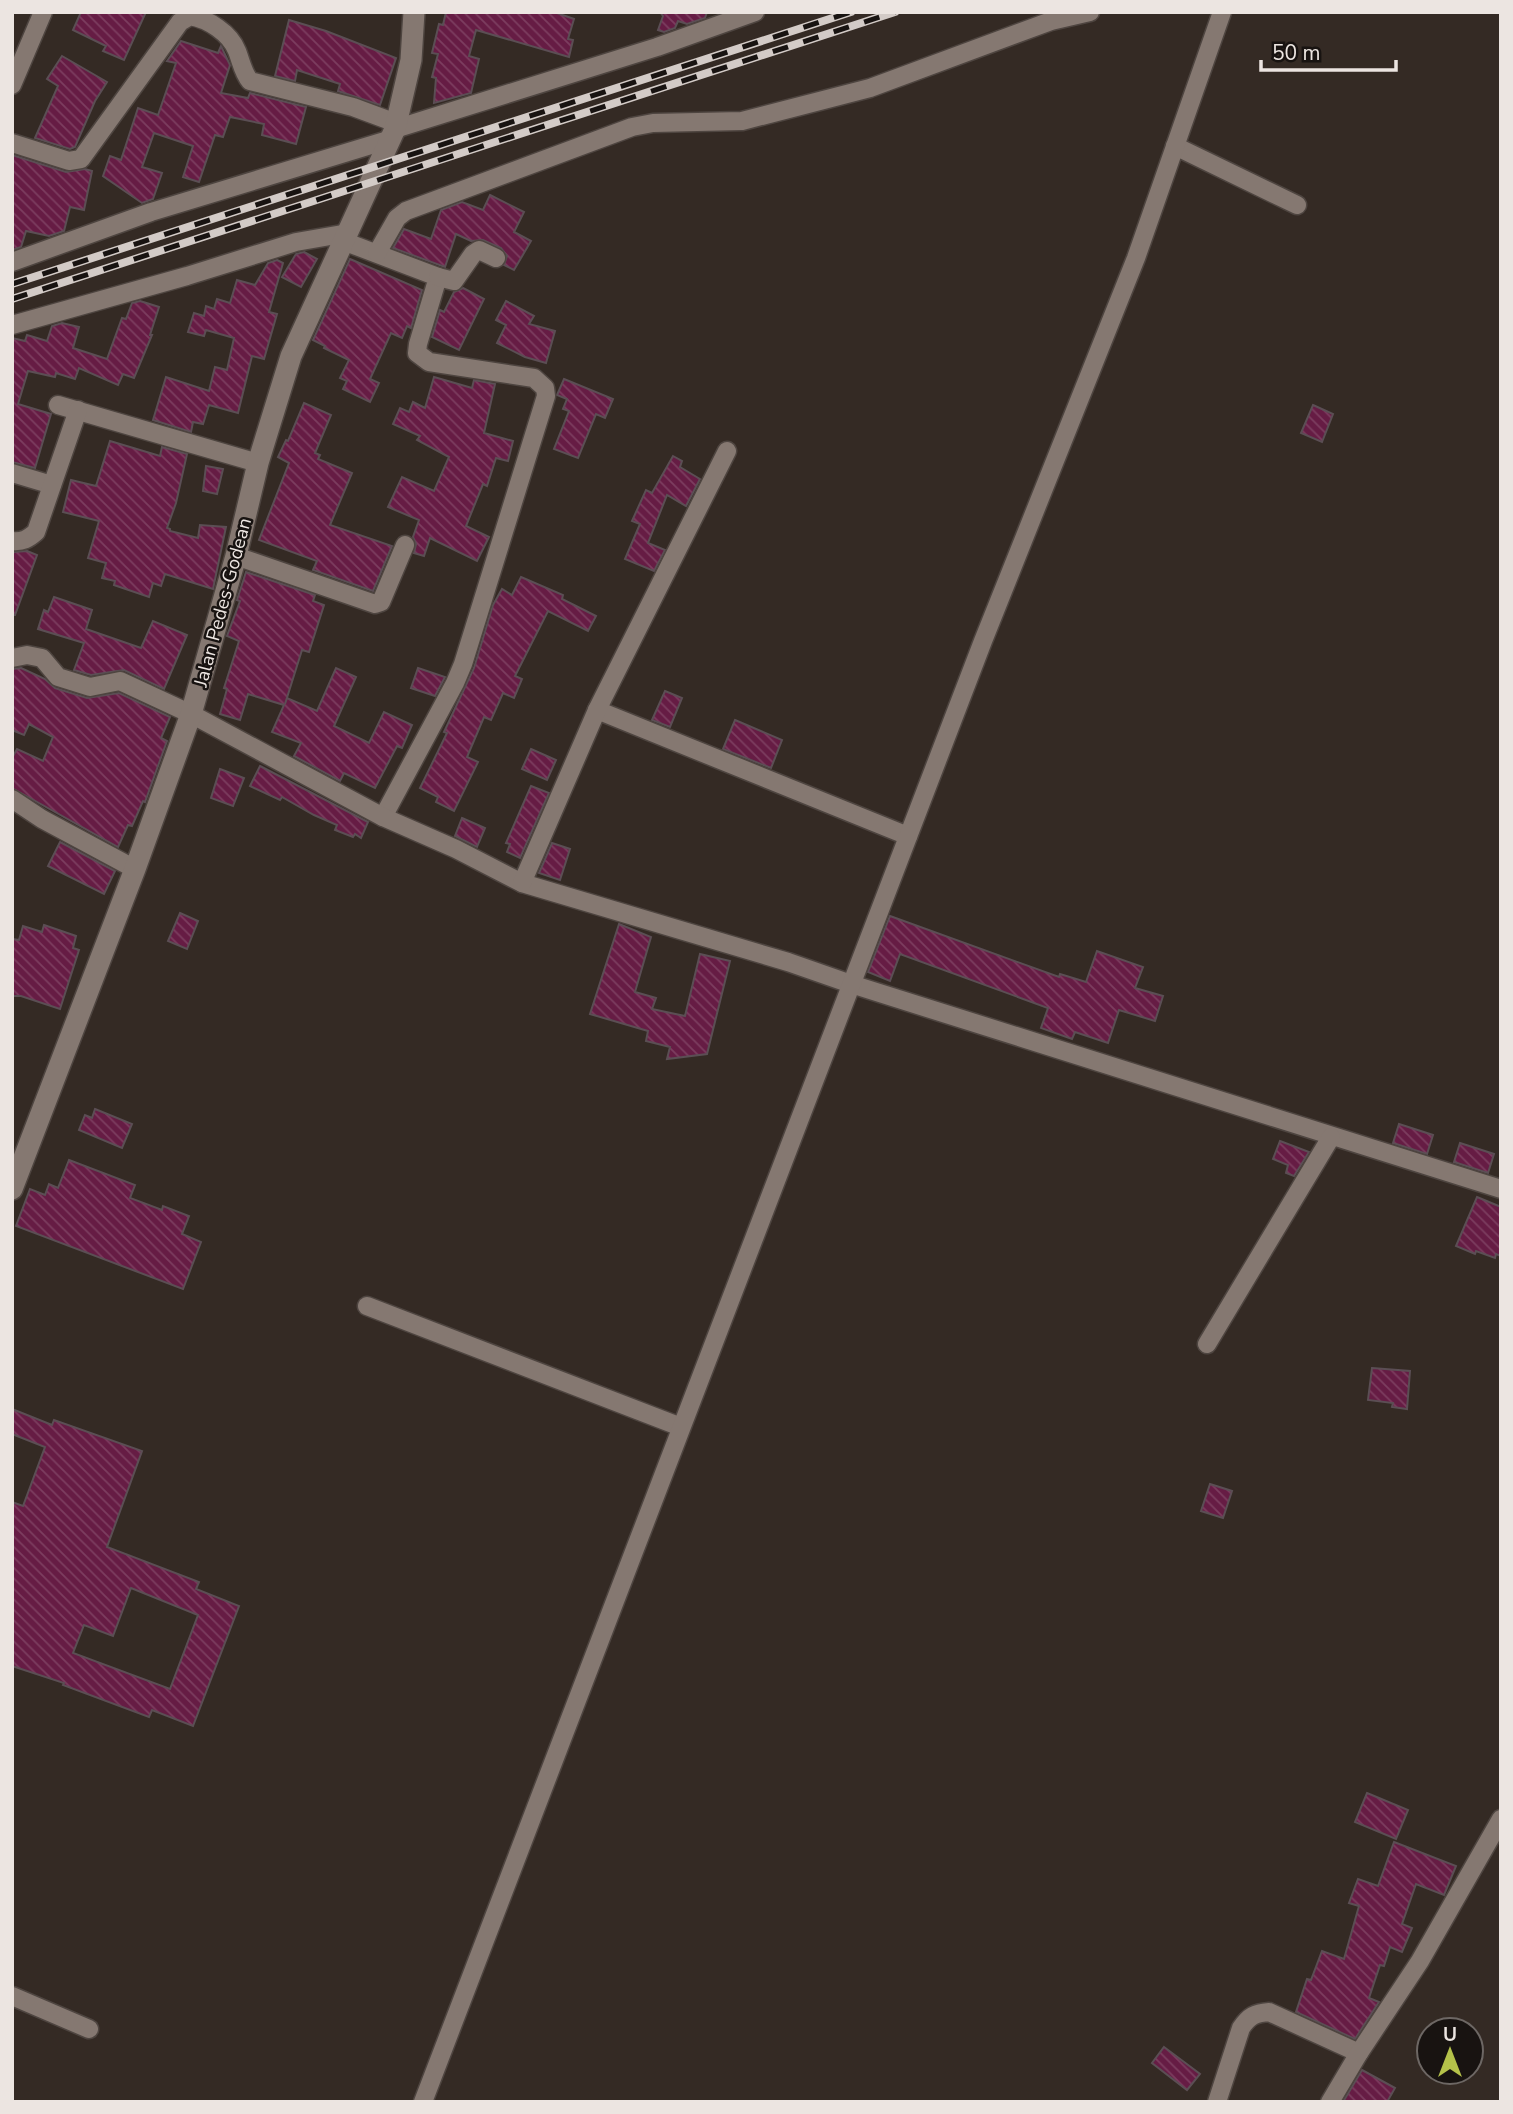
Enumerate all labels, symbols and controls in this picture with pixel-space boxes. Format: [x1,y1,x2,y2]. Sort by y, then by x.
scale bar [1261,28,1396,72]
text: 50 m [1272,39,1321,67]
street label: Jalan Pedes-Godean [188,515,258,691]
north arrow [1415,2016,1485,2086]
text: U [1443,2022,1457,2048]

